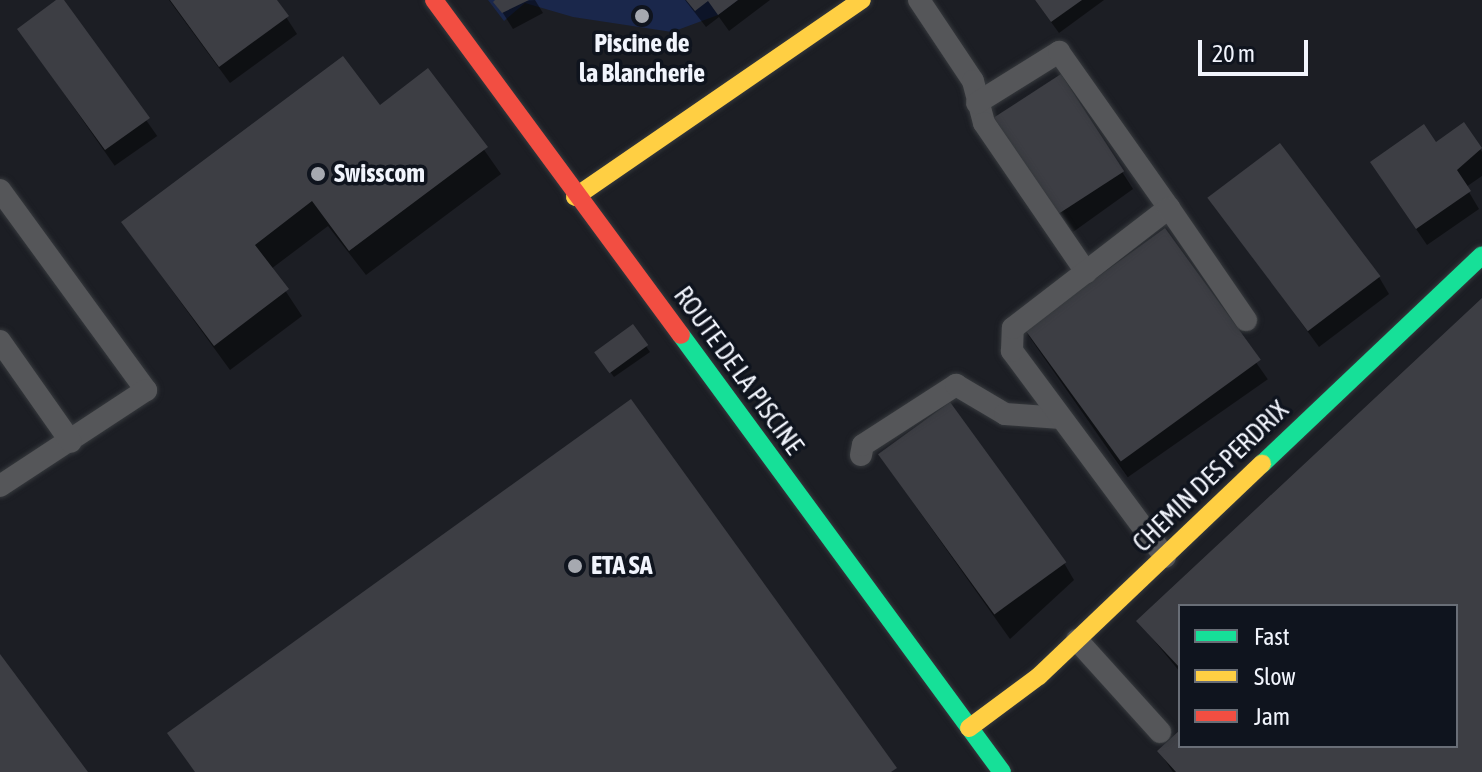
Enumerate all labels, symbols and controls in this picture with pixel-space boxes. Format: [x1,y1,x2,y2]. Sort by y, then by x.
marker: Piscine de la Blancherie [633,7,651,25]
scale bar [1202,24,1312,74]
place label: Piscine de la Blancherie [579,28,705,90]
text: 20 m [1212,40,1255,67]
place label: Swisscom [334,158,425,190]
marker: Swisscom [309,165,327,183]
street label: ROUTE DE LA PISCINE [667,281,809,461]
street label: CHEMIN DES PERDRIX [1127,395,1295,559]
place label: ETA SA [591,550,652,582]
marker: ETA SA [566,557,584,575]
legend [1178,604,1458,748]
text: Fast [1254,623,1290,650]
text: Slow [1254,663,1296,690]
text: Jam [1254,703,1290,730]

